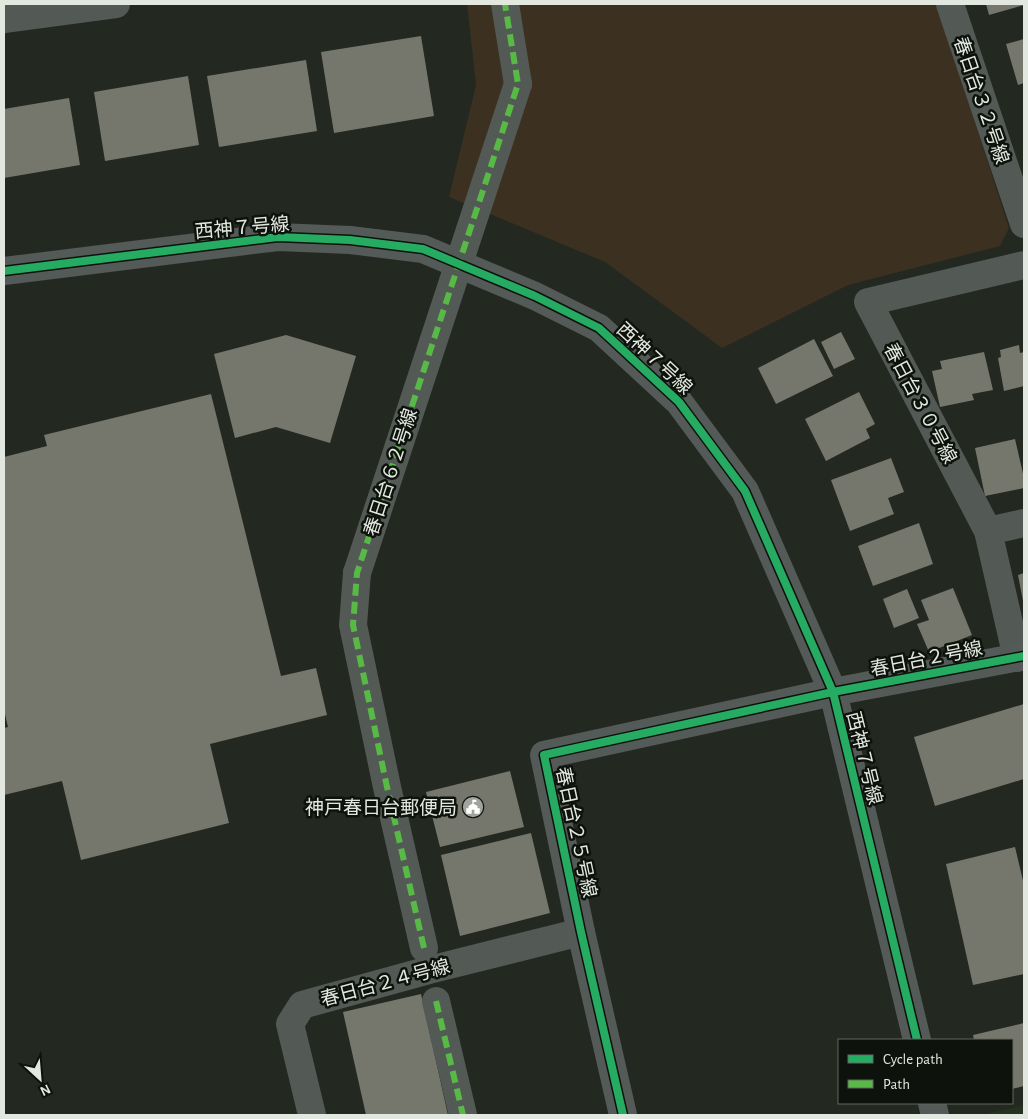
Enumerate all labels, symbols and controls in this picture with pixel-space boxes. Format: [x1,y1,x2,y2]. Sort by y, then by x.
street label: 春日台３２号線 [950,34,1013,166]
street label: 西神７号線 [194,213,290,242]
street label: 西神７号線 [613,318,697,398]
street label: 春日台３０号線 [880,340,961,467]
street label: 春日台６２号線 [360,406,421,539]
street label: 春日台２号線 [868,637,984,680]
street label: 西神７号線 [843,709,886,807]
street label: 春日台２５号線 [552,765,601,899]
public building icon: 神戸春日台郵便局 [461,795,485,819]
place label: 神戸春日台郵便局 [305,797,457,818]
street label: 春日台２４号線 [318,955,452,1010]
legend [838,1039,1013,1104]
text: Cycle path [883,1052,943,1067]
north arrow [15,1054,65,1104]
text: Path [883,1077,910,1092]
text: N [38,1081,53,1098]

